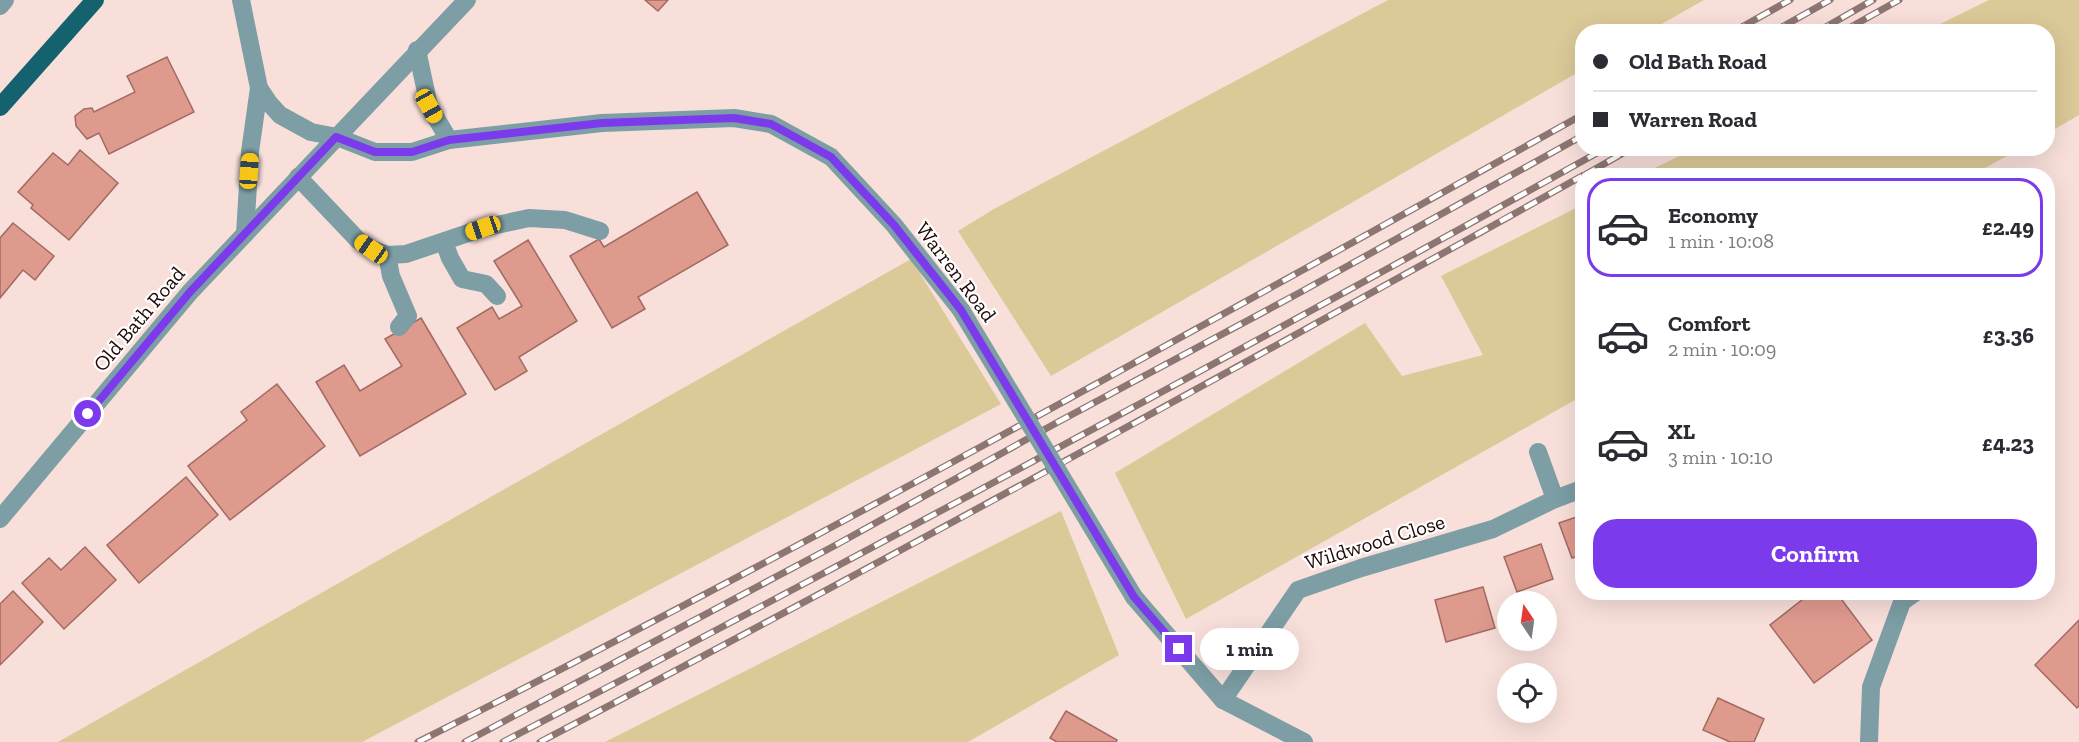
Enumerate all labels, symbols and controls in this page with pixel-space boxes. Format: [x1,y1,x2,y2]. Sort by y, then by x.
text: Old Bath Road [1629,48,1767,75]
car [412,86,446,126]
text: Warren Road [1629,106,1757,133]
car [239,152,259,190]
icon: car [1596,201,1650,255]
text: Economy [1668,202,1758,229]
car [463,214,503,242]
text: £2.49 [1982,214,2034,241]
street label: Warren Road [911,217,1002,327]
text: 1 min · 10:08 [1668,229,1774,253]
car [351,231,391,267]
street label: Old Bath Road [88,261,190,376]
icon: car [1596,309,1650,363]
text: Comfort [1668,310,1750,337]
text: £3.36 [1983,322,2034,349]
text: 2 min · 10:09 [1668,337,1776,361]
route start [74,400,101,427]
icon: car [1596,417,1650,471]
text: XL [1668,418,1695,445]
text: £4.23 [1982,430,2034,457]
text: 3 min · 10:10 [1668,445,1773,469]
street label: Wildwood Close [1302,508,1448,575]
button: Confirm [1593,519,2037,588]
north arrow [1497,591,1557,651]
map controls [1497,591,1557,723]
callout: 1 min [1200,628,1299,670]
route end [1165,635,1192,662]
text: 1 min [1226,637,1273,661]
button: locate [1497,663,1557,723]

